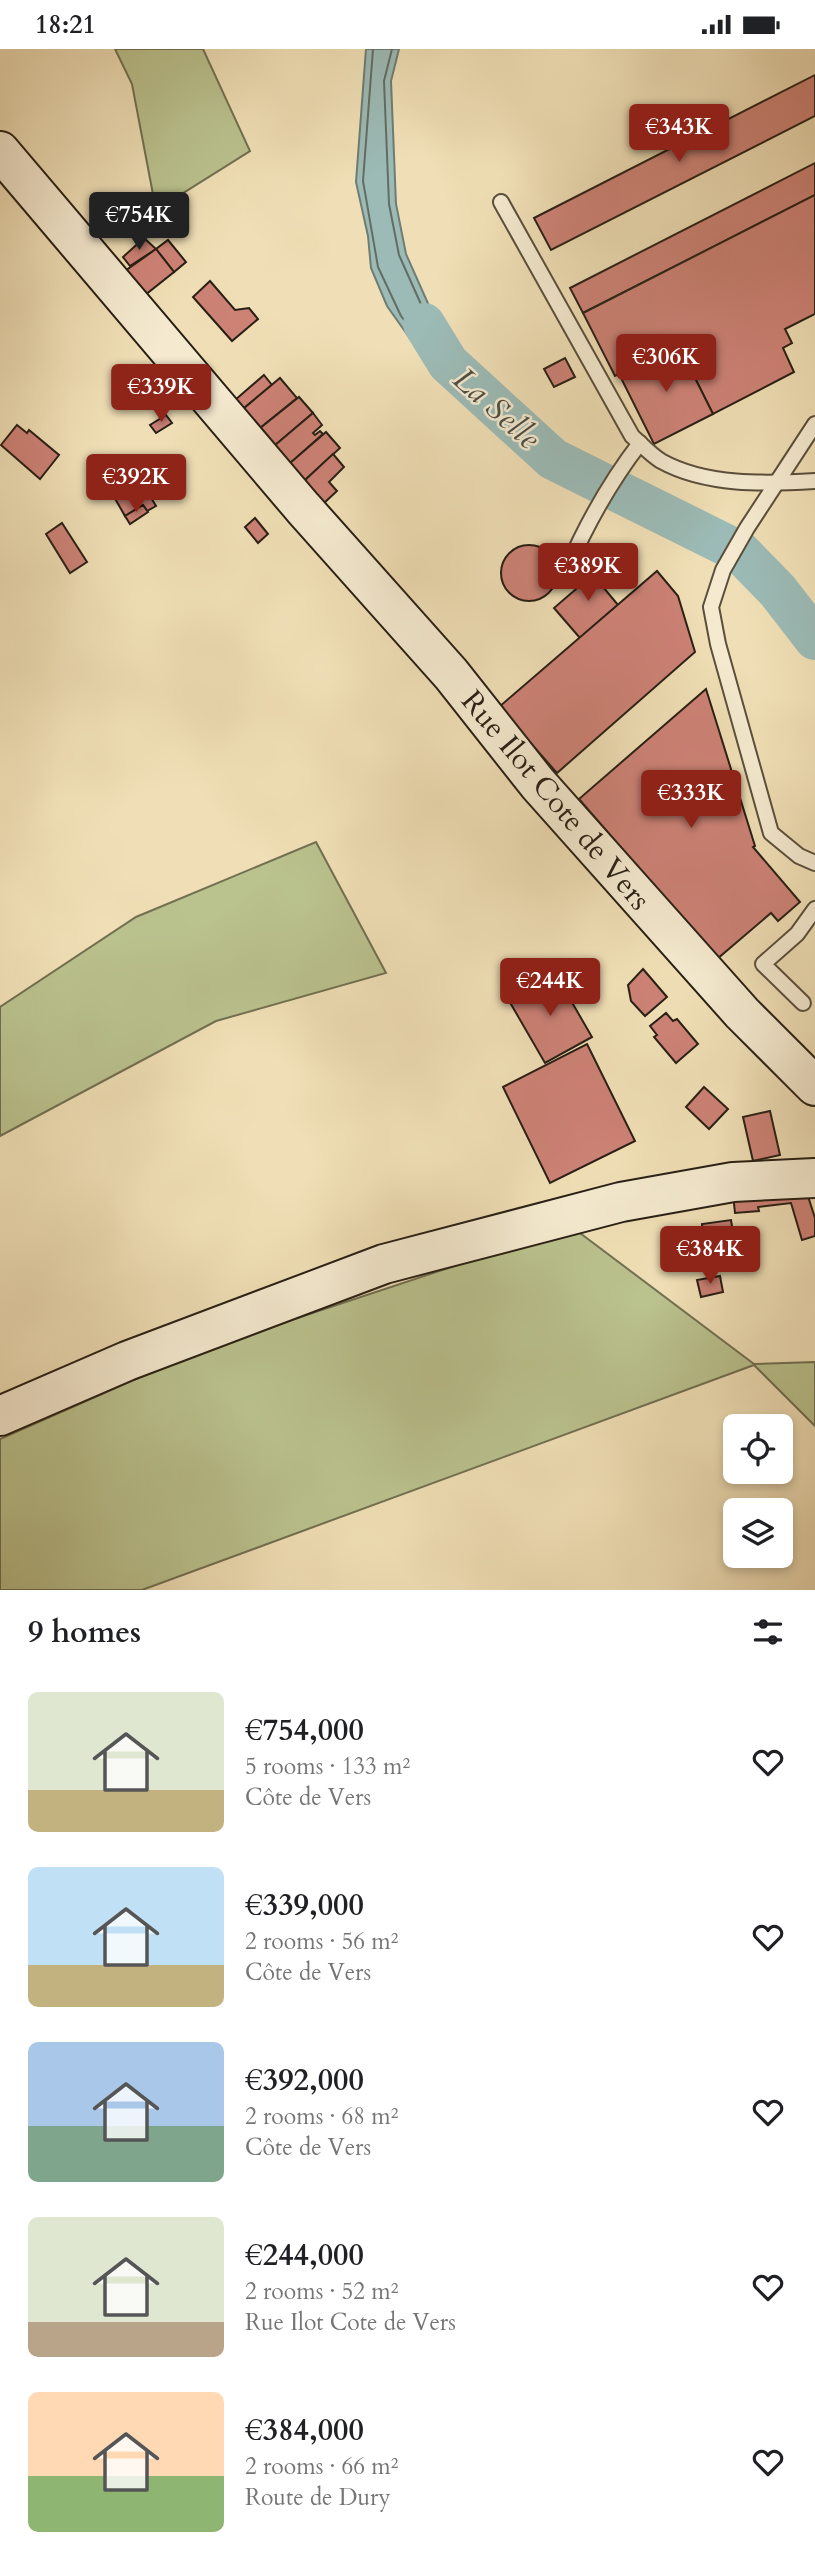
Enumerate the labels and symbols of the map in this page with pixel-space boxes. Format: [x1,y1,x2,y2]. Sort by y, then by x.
pin: €343K [630,104,728,164]
pin: €754K [90,193,188,252]
pin: €306K [617,335,715,394]
water label: La Selle [443,358,550,460]
pin: €339K [112,365,210,424]
pin: €392K [87,455,185,514]
pin: €389K [539,543,637,603]
street label: Rue Ilot Cote de Vers [451,682,660,919]
pin: €333K [642,771,740,830]
pin: €244K [501,958,599,1018]
pin: €384K [661,1227,759,1286]

